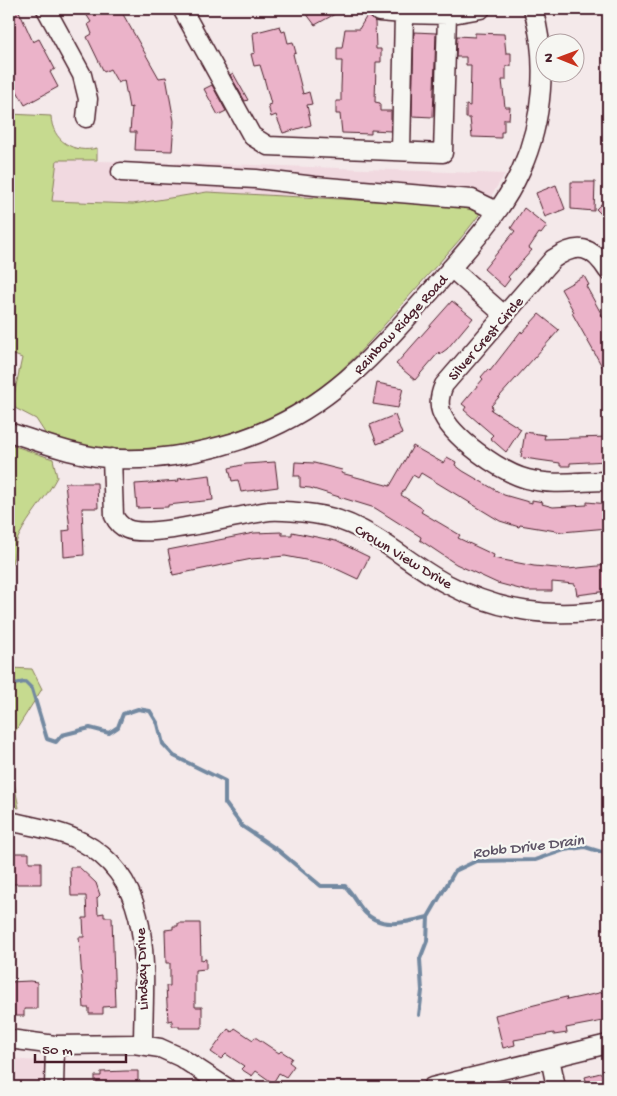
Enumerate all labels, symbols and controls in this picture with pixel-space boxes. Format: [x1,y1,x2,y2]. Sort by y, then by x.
north arrow [534,32,584,82]
text: N [541,53,558,63]
street label: Rainbow Ridge Road [351,271,453,379]
street label: Silver Crest Circle [445,293,528,385]
street label: Crown View Drive [351,521,455,594]
water label: Robb Drive Drain [472,832,586,865]
street label: Lindsay Drive [133,927,153,1010]
scale bar [35,1031,126,1063]
text: 50 m [42,1042,73,1060]

